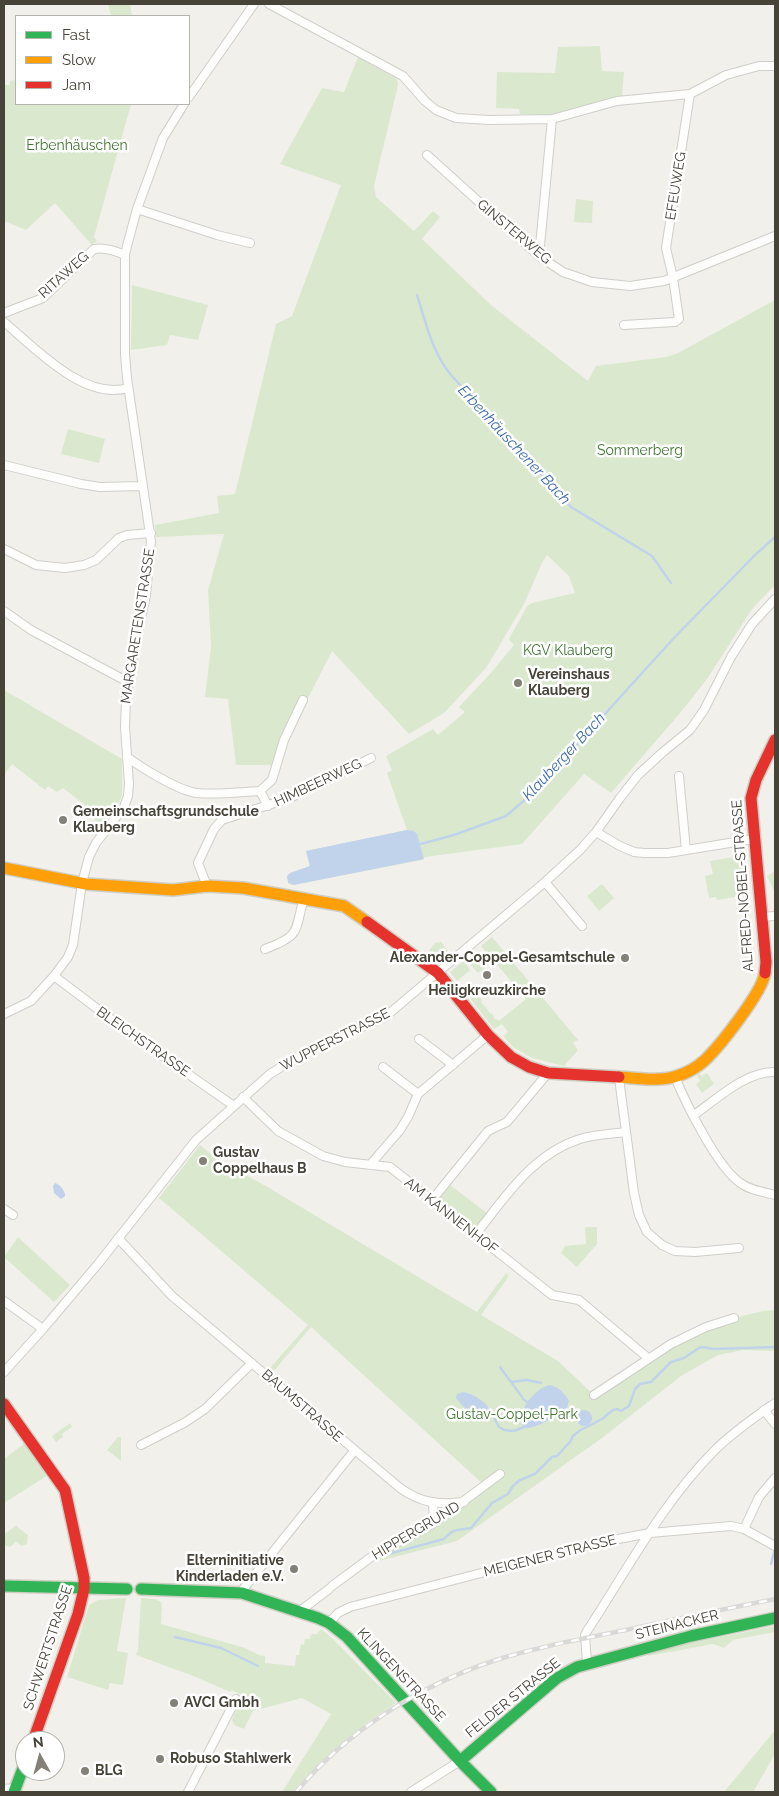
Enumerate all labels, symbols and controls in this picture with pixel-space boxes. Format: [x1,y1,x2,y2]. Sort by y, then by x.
legend [15,15,190,105]
text: Fast [62,26,90,44]
text: Slow [62,51,96,69]
text: Jam [62,76,91,94]
park label: Erbenhäuschen [26,138,128,154]
street label: EFEUWEG [662,151,690,221]
street label: GINSTERWEG [473,196,555,268]
street label: RITAWEG [35,248,93,302]
water label: Erbenhäuschener Bach [454,382,574,508]
park label: Sommerberg [597,443,683,459]
street label: MARGARETENSTRASSE [117,547,159,705]
park label: KGV Klauberg [523,643,613,659]
place label: Vereinshaus Klauberg [528,667,610,700]
marker: Vereinshaus Klauberg [512,677,524,689]
water label: Klauberger Bach [519,709,609,805]
street label: HIMBEERWEG [272,755,364,811]
street label: ALFRED-NOBEL-STRASSE [729,799,757,973]
place label: Gemeinschaftsgrundschule Klauberg [73,804,259,836]
marker: Gemeinschaftsgrundschule Klauberg [57,814,69,826]
place label: Alexander-Coppel-Gesamtschule [390,950,615,966]
marker: Alexander-Coppel-Gesamtschule [619,952,631,964]
marker: Heiligkreuzkirche [481,969,493,981]
place label: Heiligkreuzkirche [428,983,546,999]
street label: BLEICHSTRASSE [93,1003,193,1081]
street label: WUPPERSTRASSE [277,1005,393,1075]
place label: Gustav Coppelhaus B [213,1145,307,1178]
marker: Gustav Coppelhaus B [197,1155,209,1167]
street label: AM KANNENHOF [401,1174,501,1258]
street label: BAUMSTRASSE [258,1366,346,1446]
park label: Gustav-Coppel-Park [446,1407,578,1423]
street label: HIPPERGRUND [369,1498,463,1564]
street label: MEIGENER STRASSE [482,1531,618,1581]
place label: Elterninitiative Kinderladen e.V. [176,1553,284,1585]
marker: Elterninitiative Kinderladen e.V. [288,1563,300,1575]
street label: SCHWERTSTRASSE [20,1584,76,1712]
street label: STEINACKER [634,1607,720,1643]
street label: KLINGENSTRASSE [353,1625,449,1725]
street label: FELDER STRASSE [462,1655,564,1741]
place label: AVCI Gmbh [184,1695,259,1711]
marker: AVCI Gmbh [168,1697,180,1709]
north arrow [15,1731,65,1781]
text: N [32,1734,45,1751]
place label: Robuso Stahlwerk [170,1751,291,1767]
marker: Robuso Stahlwerk [154,1753,166,1765]
place label: BLG [95,1763,123,1779]
marker: BLG [79,1765,91,1777]

